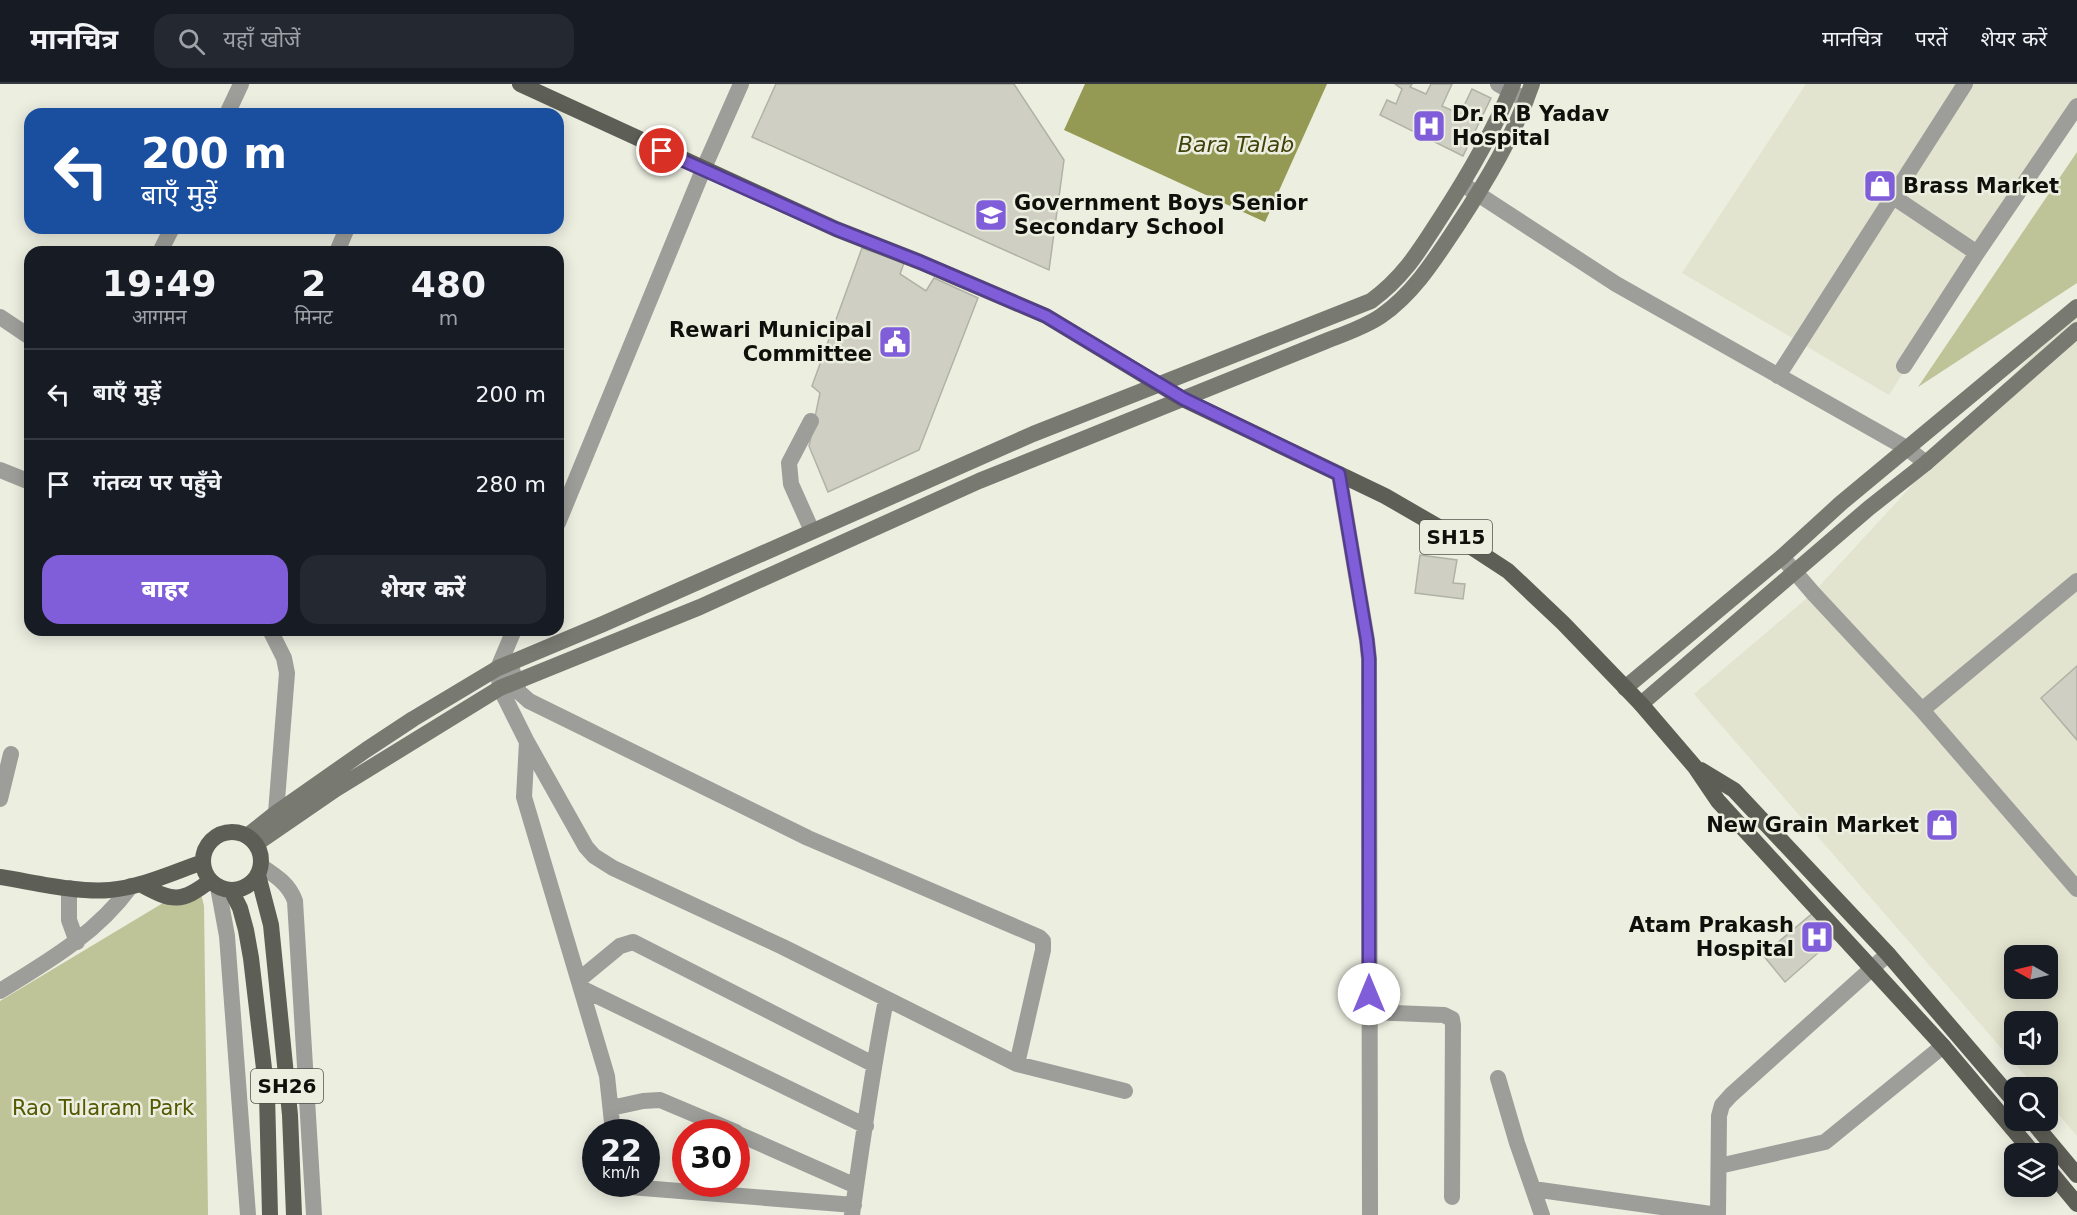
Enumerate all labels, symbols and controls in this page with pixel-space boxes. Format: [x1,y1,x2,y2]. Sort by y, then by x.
search box [154,14,574,68]
text: मानचित्र [30,23,118,56]
icon: search [175,25,208,58]
text: यहाँ खोजें [223,27,300,52]
text: मानचित्र [1822,27,1882,51]
text: परतें [1915,27,1948,51]
text: शेयर करें [1981,27,2047,51]
place label: Dr. R B Yadav Hospital [1452,102,1610,150]
hospital icon: Dr. R B Yadav Hospital [1411,108,1447,144]
pin [636,125,687,176]
text: 200 m [141,129,287,178]
icon: left [42,132,120,210]
water label: Bara Talab [1178,132,1294,157]
icon: arrive [645,134,678,167]
shop icon: Brass Market [1862,168,1898,204]
place label: Brass Market [1903,174,2059,198]
text: बाएँ मुड़ें [141,179,218,210]
place label: Government Boys Senior Secondary School [1014,191,1308,239]
school or university icon: Government Boys Senior Secondary School [973,197,1009,233]
text: 19:49 [102,263,217,304]
text: 2 [301,263,326,304]
text: 480 [411,264,486,305]
text: आगमन [132,305,187,329]
text: मिनट [295,305,333,329]
text: m [439,306,458,330]
place label: Rewari Municipal Committee [669,318,872,366]
public building icon: Rewari Municipal Committee [877,324,913,360]
icon: left [42,378,75,411]
text: बाएँ मुड़ें [93,380,161,405]
text: 200 m [476,382,546,407]
icon: arrive [42,468,75,501]
text: गंतव्य पर पहुँचे [93,470,221,495]
text: 280 m [476,472,546,497]
road number: SH15 [1420,520,1492,554]
button: बाहर [42,555,288,624]
button: शेयर करें [300,555,546,624]
shop icon: New Grain Market [1924,807,1960,843]
place label: New Grain Market [1706,813,1919,837]
place label: Atam Prakash Hospital [1629,913,1794,961]
hospital icon: Atam Prakash Hospital [1799,919,1835,955]
north arrow [2004,945,2058,999]
map controls [2004,945,2058,1197]
position arrow [1337,962,1401,1026]
button: sound [2004,1011,2058,1065]
road number: SH26 [251,1069,323,1103]
button: search [2004,1077,2058,1131]
park label: Rao Tularam Park [12,1096,195,1120]
speed limit sign: 30 [672,1119,750,1197]
text: 22 [600,1133,642,1168]
button: layers [2004,1143,2058,1197]
text: km/h [602,1164,640,1182]

